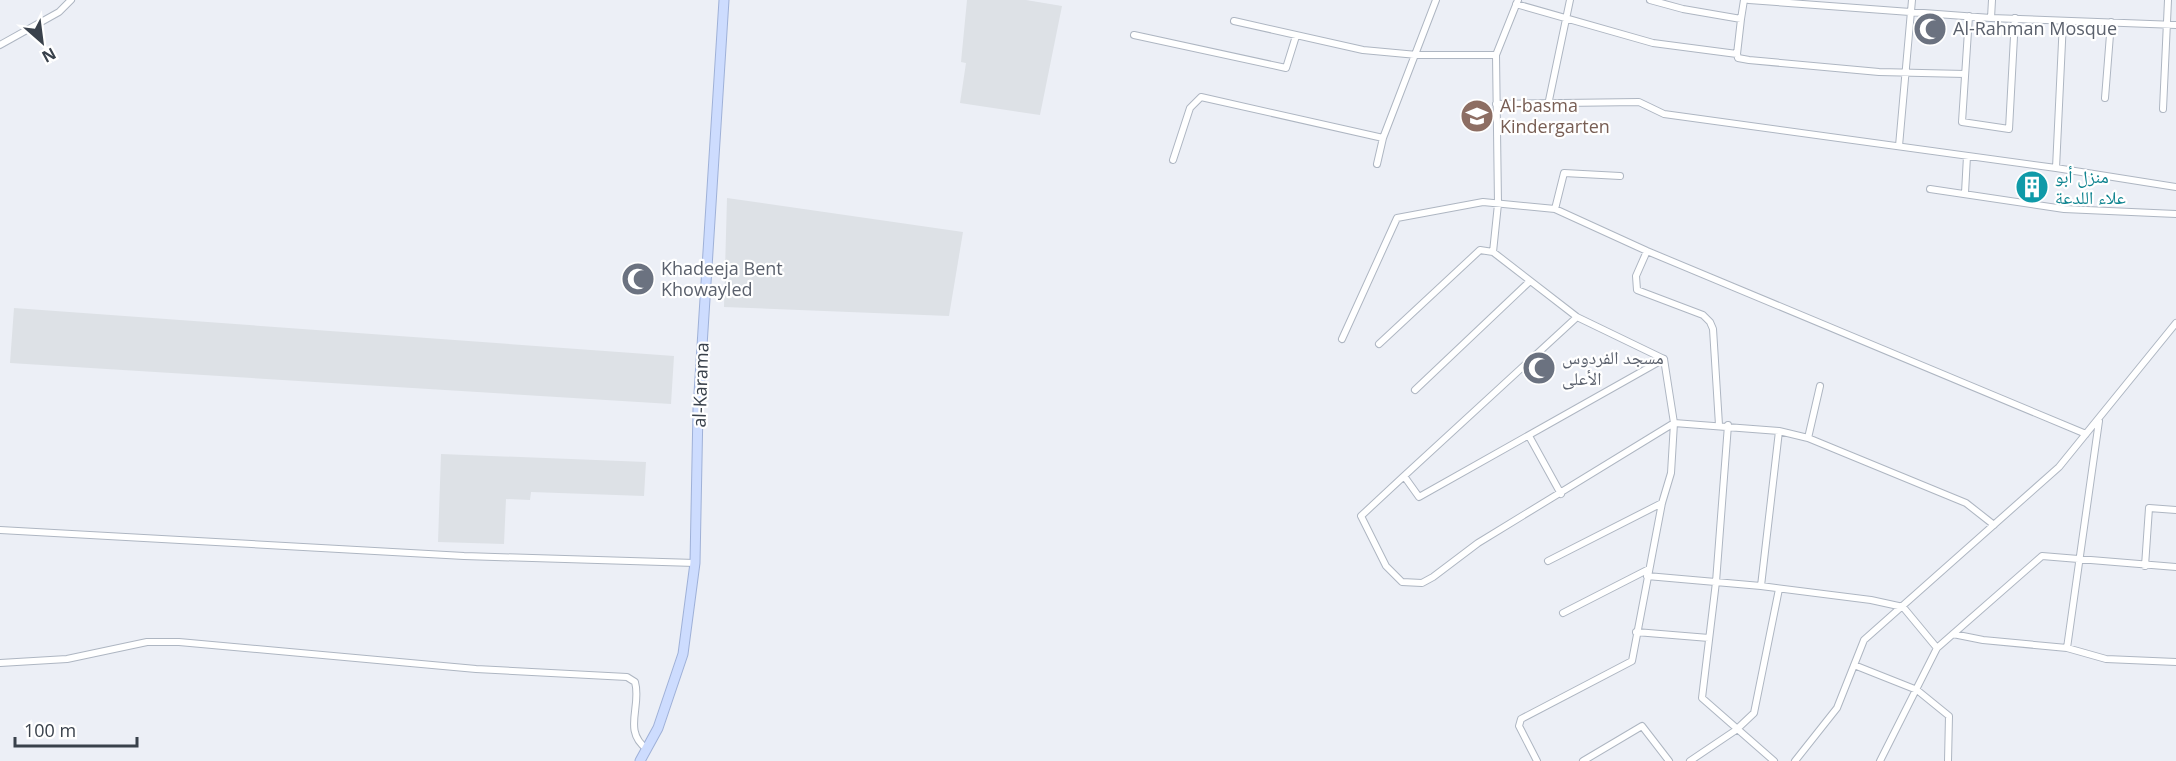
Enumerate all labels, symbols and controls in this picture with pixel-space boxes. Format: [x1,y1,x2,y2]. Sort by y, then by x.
mosque icon: Al-Rahman Mosque [1912,11,1948,47]
north arrow [12,12,72,72]
place label: Al-Rahman Mosque [1953,16,2117,40]
text: N [38,42,60,68]
place label: Al-basma Kindergarten [1500,93,1610,138]
school or university icon: Al-basma Kindergarten [1459,98,1495,134]
place label: منزل أبو علاء اللدعة [2055,164,2126,209]
building icon: منزل أبو علاء اللدعة [2014,169,2050,205]
place label: Khadeeja Bent Khowayled [661,256,783,301]
mosque icon: Khadeeja Bent Khowayled [620,261,656,297]
street label: al-Karama [687,342,713,428]
place label: مسجد الفردوس الأعلى [1562,345,1664,390]
mosque icon: مسجد الفردوس الأعلى [1521,350,1557,386]
scale bar [15,710,136,748]
text: 100 m [24,718,76,742]

